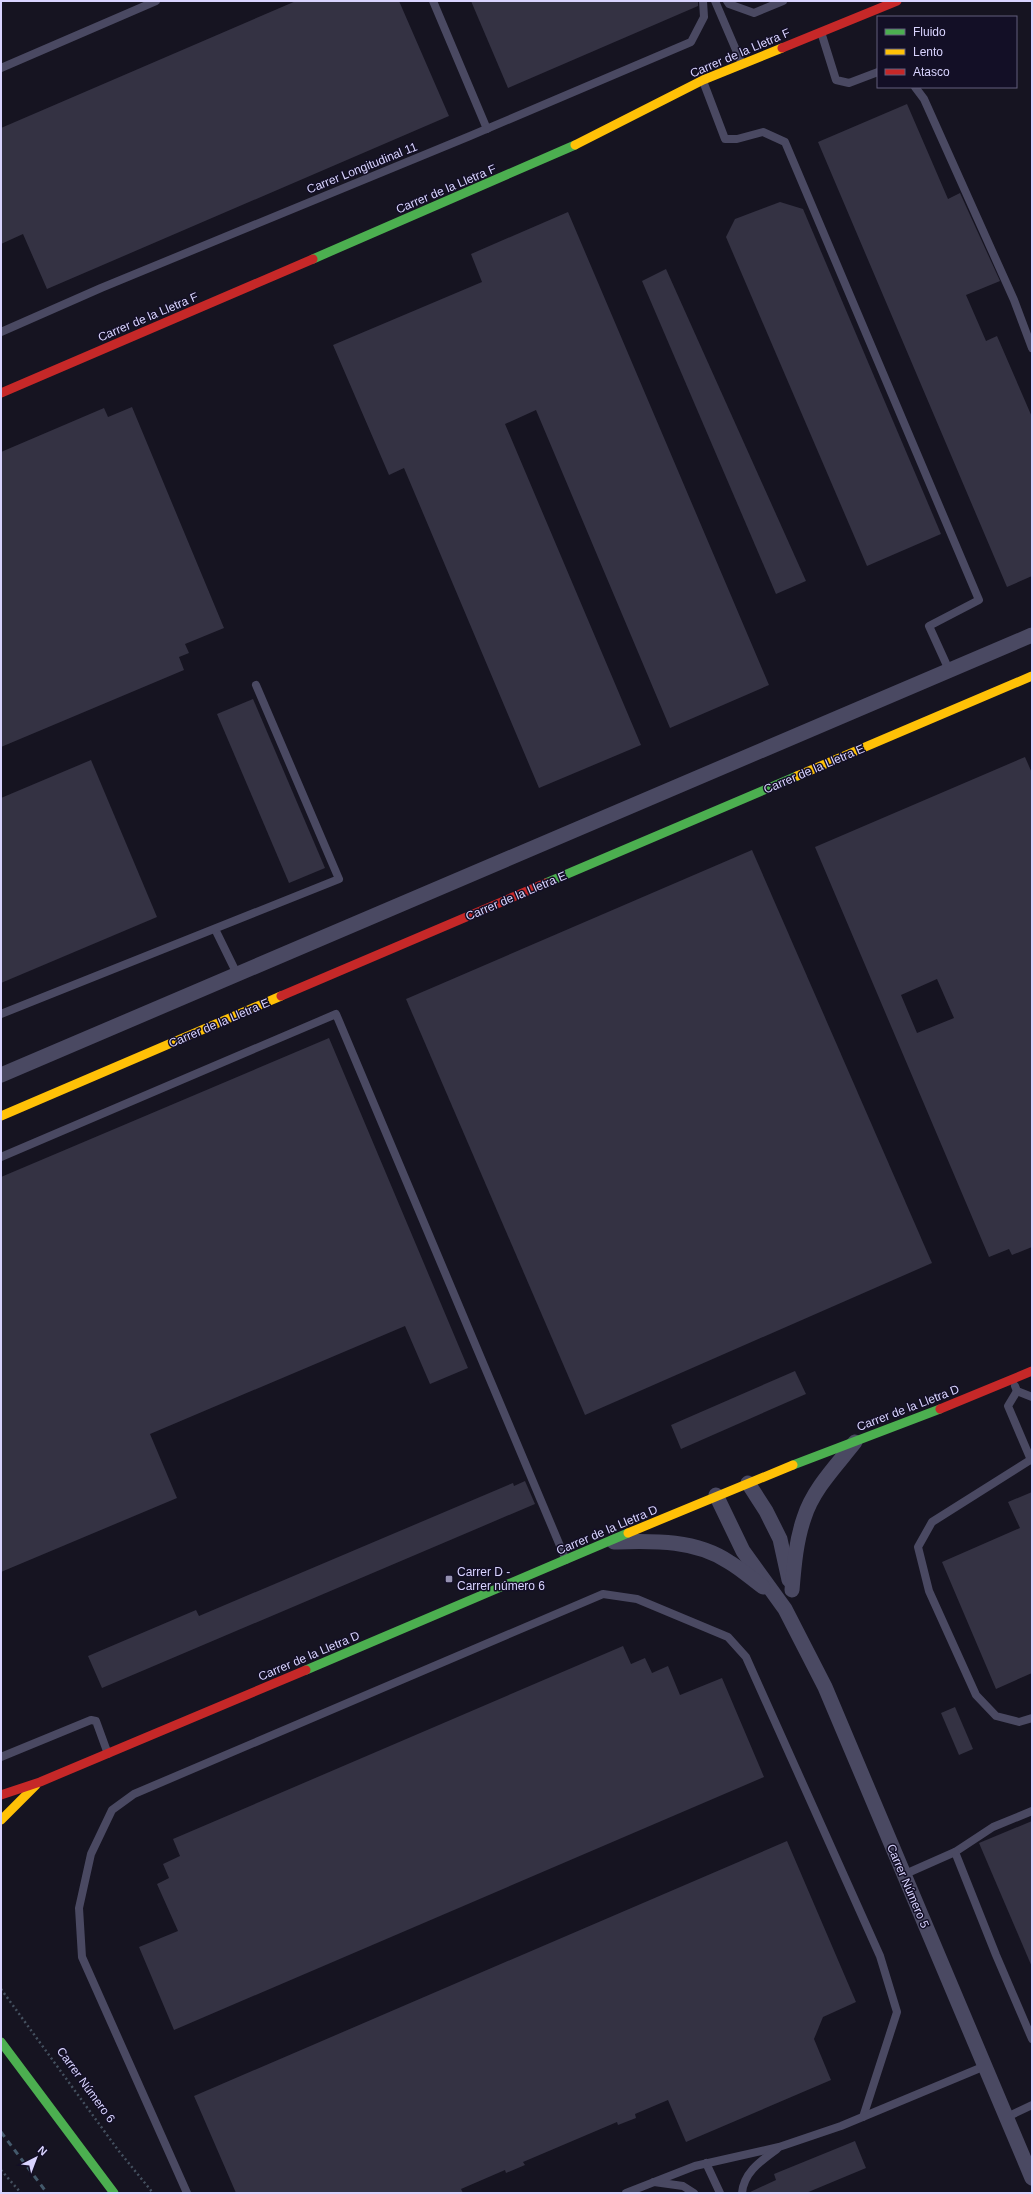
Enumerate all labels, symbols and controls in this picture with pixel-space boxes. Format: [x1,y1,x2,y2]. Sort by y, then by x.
legend [877,16,1017,88]
text: Fluido [913,25,946,39]
street label: Carrer de la Lletra F [688,26,792,80]
text: Lento [913,45,943,59]
text: Atasco [913,65,950,79]
street label: Carrer Longitudinal 11 [305,139,420,197]
street label: Carrer de la Lletra F [394,162,498,216]
street label: Carrer de la Lletra F [96,290,200,344]
street label: Carrer de la Lletra E [762,741,866,797]
street label: Carrer de la Lletra E [464,868,568,924]
street label: Carrer de la Lletra E [167,995,271,1051]
street label: Carrer de la Lletra D [855,1382,962,1434]
street label: Carrer de la Lletra D [554,1502,660,1558]
place label: Carrer D - Carrer número 6 [457,1565,545,1593]
marker: Carrer D - Carrer número 6 [444,1574,454,1584]
street label: Carrer de la Lletra D [256,1628,362,1684]
street label: Carrer Número 5 [884,1842,932,1930]
street label: Carrer Número 6 [54,2044,118,2126]
north arrow [16,2138,56,2178]
text: N [36,2143,50,2158]

